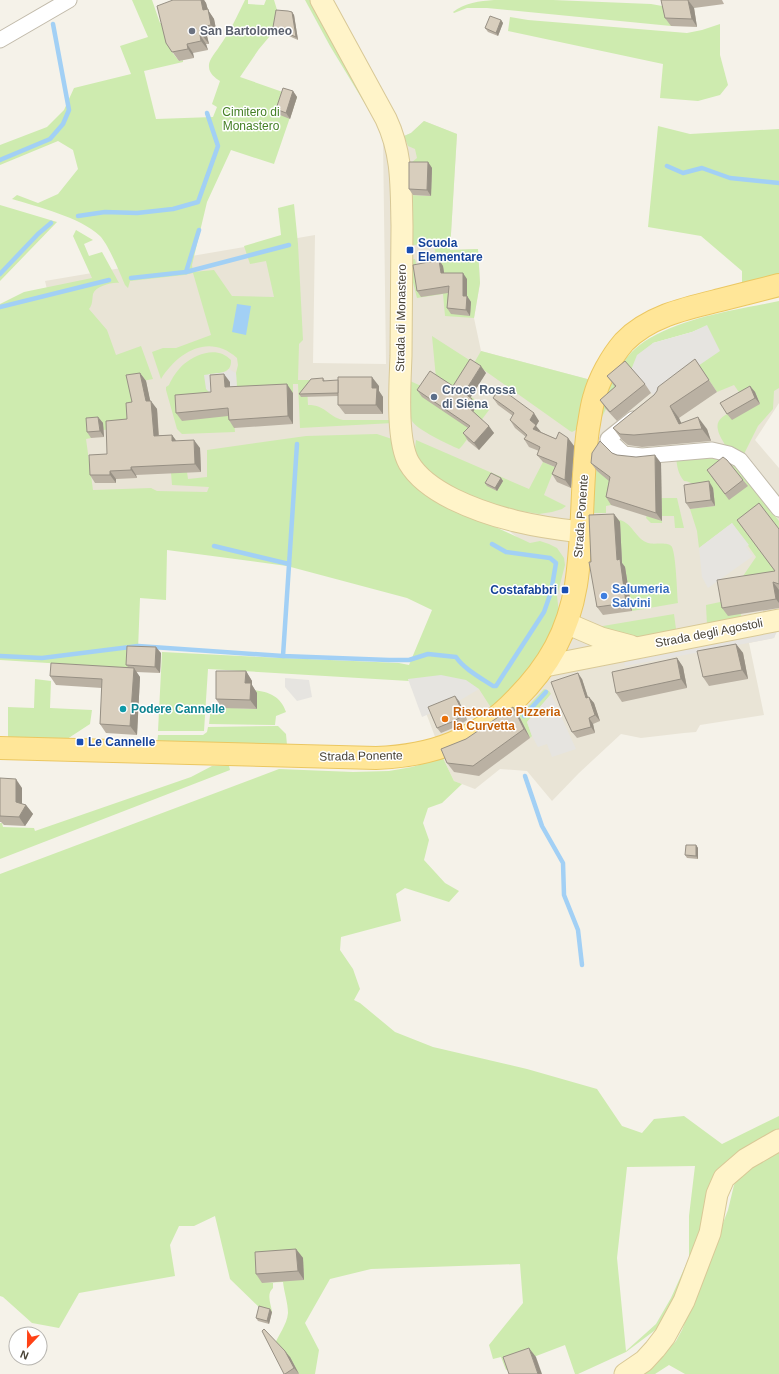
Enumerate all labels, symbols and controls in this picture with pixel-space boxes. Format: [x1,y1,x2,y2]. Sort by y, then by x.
place label: San Bartolomeo [200,24,292,38]
marker: San Bartolomeo [187,26,197,36]
park label: Cimitero di Monastero [222,105,280,133]
place label: Scuola Elementare [418,236,483,264]
marker: Scuola Elementare [405,245,415,255]
street label: Strada di Monastero [393,264,409,372]
place label: Croce Rossa di Siena [442,383,516,411]
marker: Croce Rossa di Siena [429,392,439,402]
street label: Strada Ponente [571,474,591,558]
place label: Salumeria Salvini [612,582,670,610]
place label: Costafabbri [490,583,557,597]
marker: Costafabbri [560,585,570,595]
marker: Salumeria Salvini [599,591,609,601]
street label: Strada degli Agostoli [654,616,764,650]
place label: Podere Cannelle [131,702,225,716]
marker: Podere Cannelle [118,704,128,714]
place label: Ristorante Pizzeria la Curvetta [453,705,561,733]
marker: Ristorante Pizzeria la Curvetta [440,714,450,724]
place label: Le Cannelle [88,735,156,749]
marker: Le Cannelle [75,737,85,747]
street label: Strada Ponente [319,748,403,764]
north arrow [8,1326,48,1366]
text: N [18,1348,30,1362]

